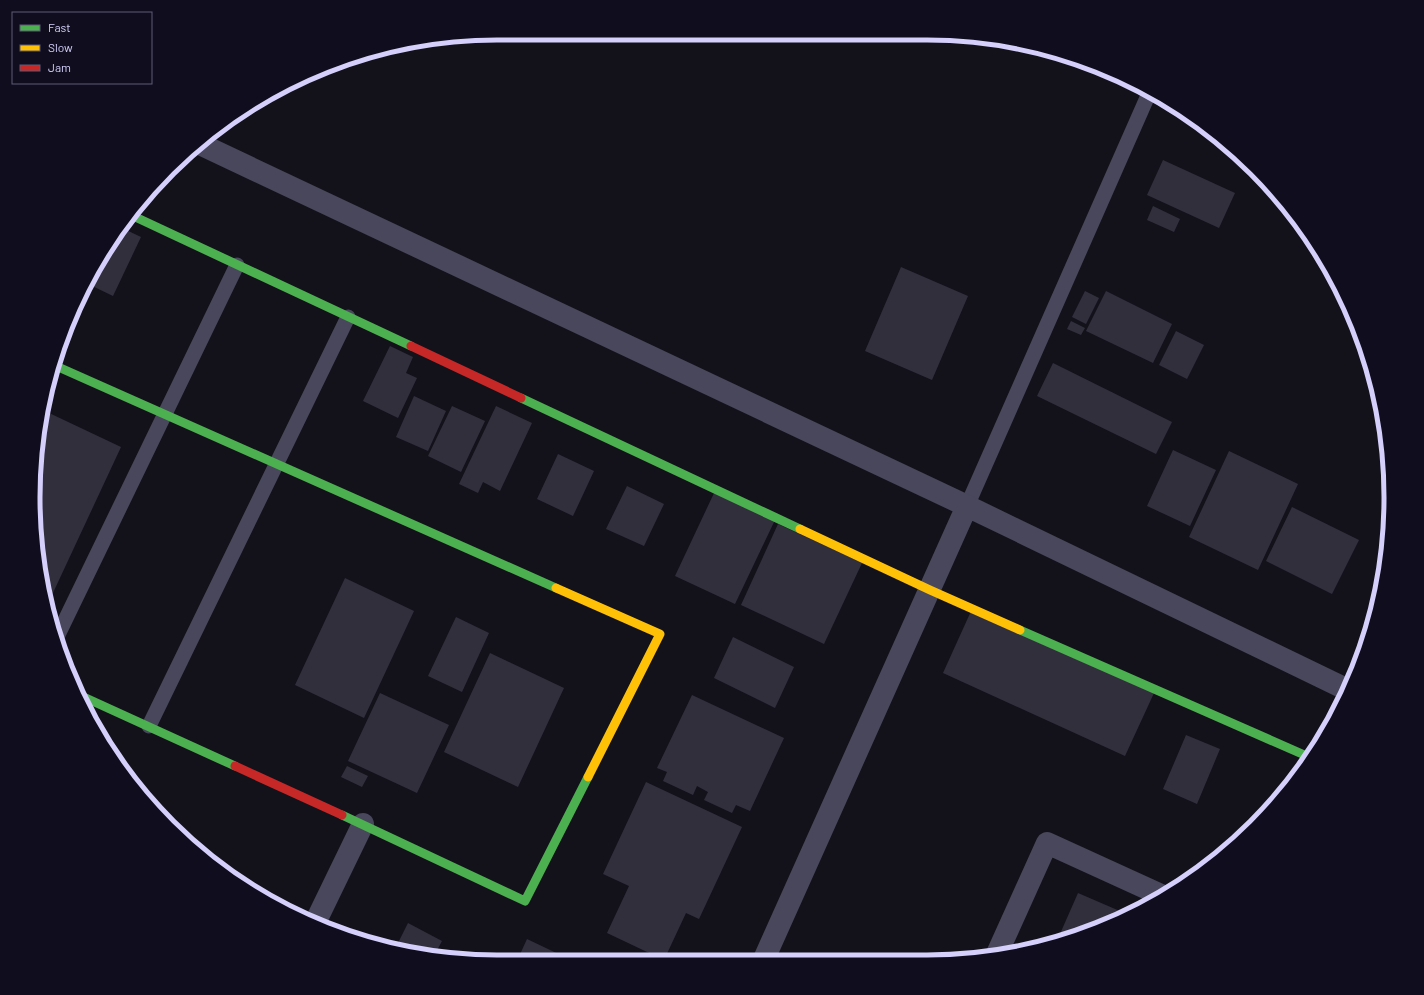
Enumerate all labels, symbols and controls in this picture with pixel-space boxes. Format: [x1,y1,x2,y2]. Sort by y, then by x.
legend [12,12,152,84]
text: Fast [48,20,71,34]
text: Slow [48,40,73,54]
text: Jam [48,60,71,74]

